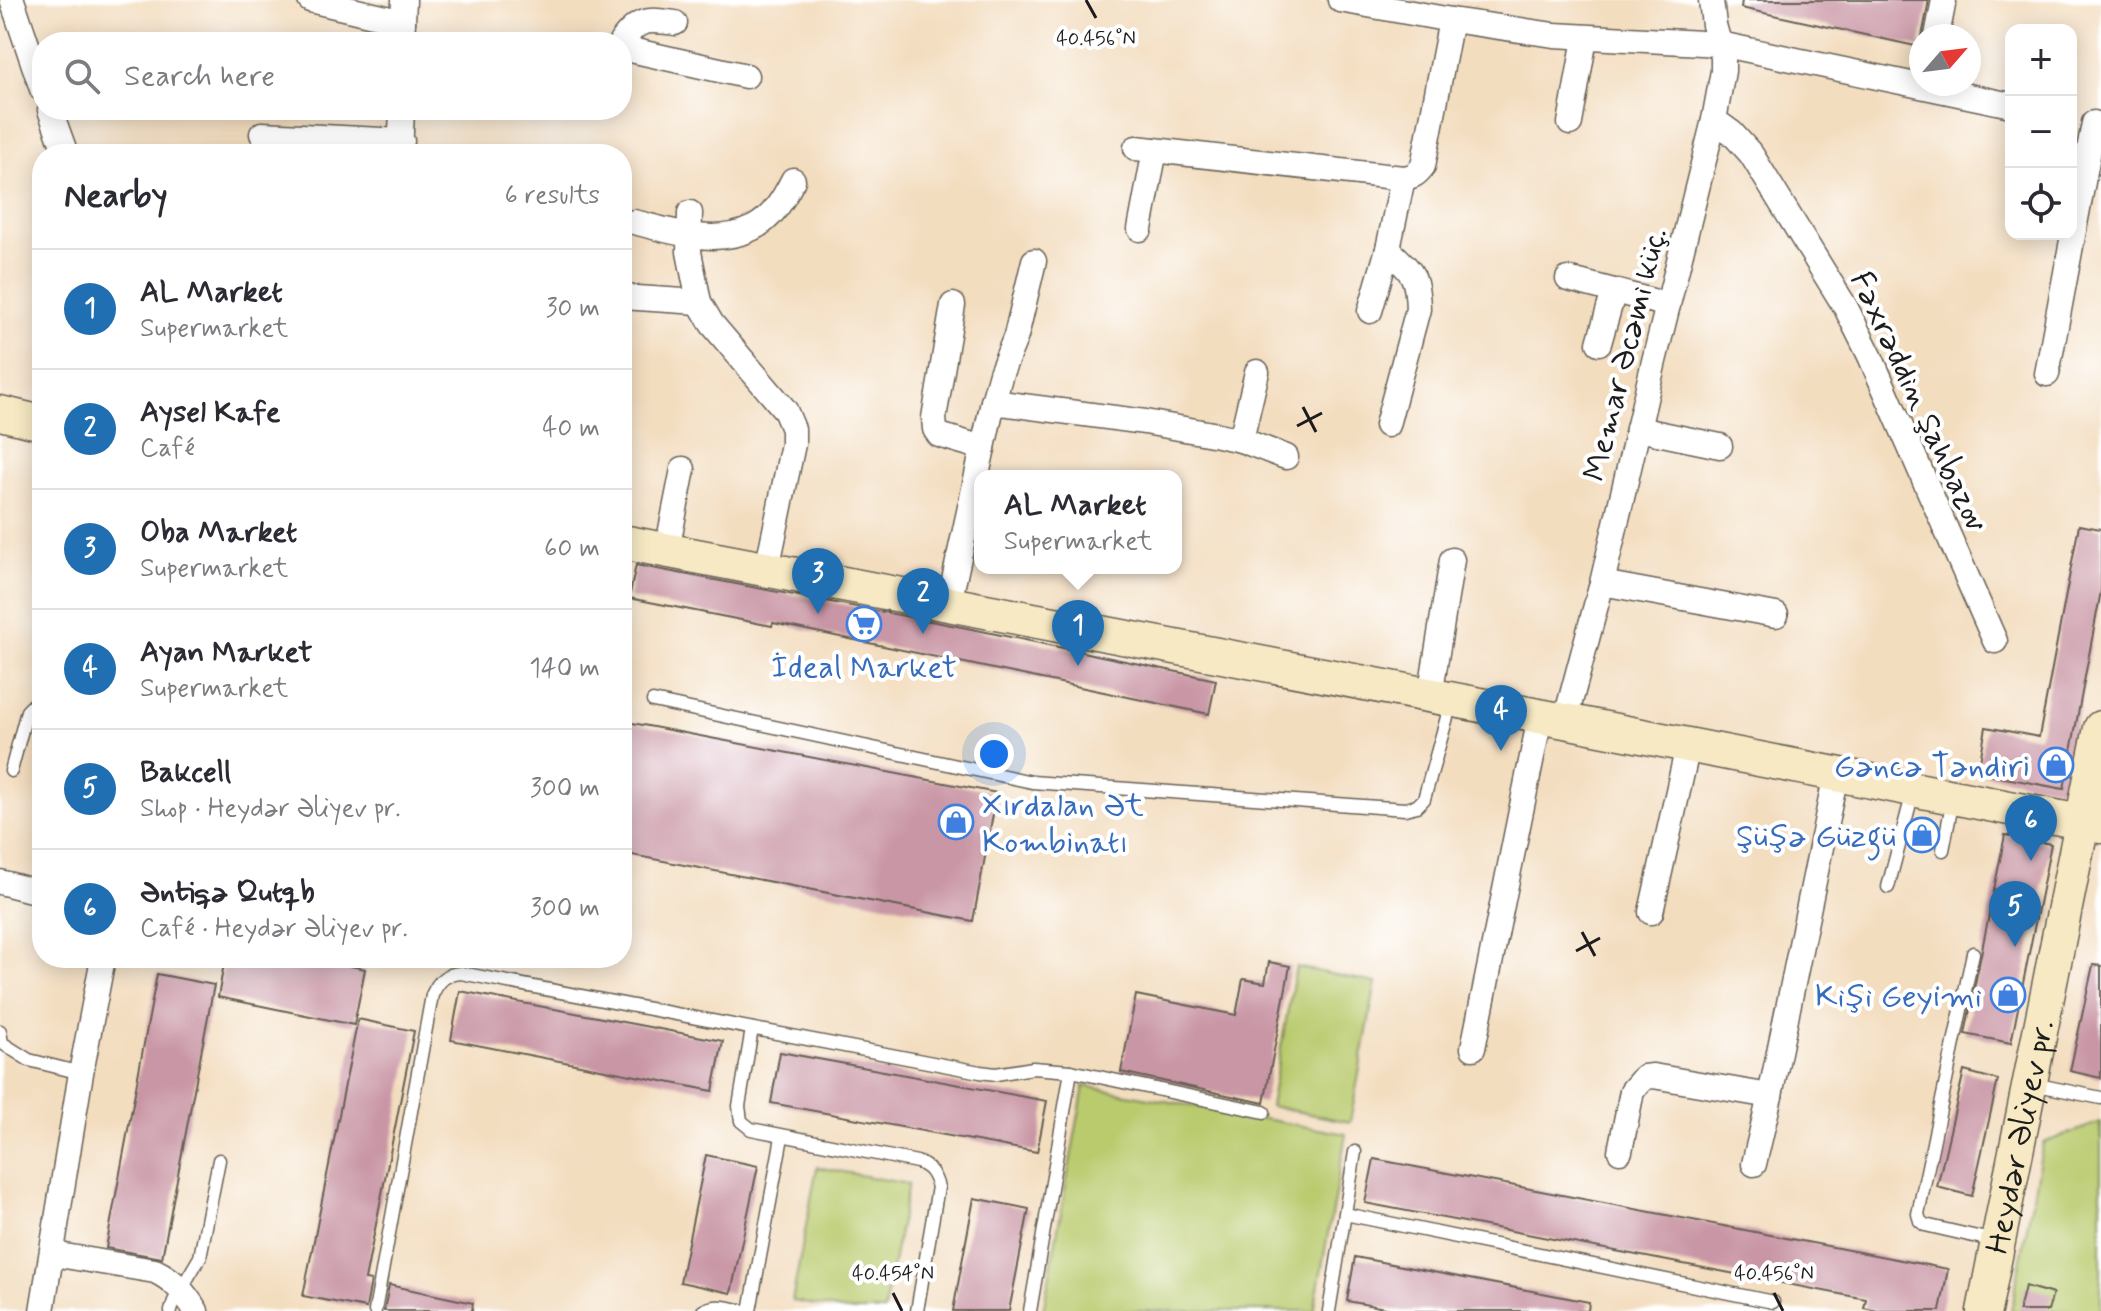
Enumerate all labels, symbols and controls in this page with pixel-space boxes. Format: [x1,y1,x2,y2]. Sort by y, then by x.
north arrow [1909,24,1981,96]
map controls [2005,24,2077,240]
button: + [2005,24,2077,96]
text: 40.456°N [1056,26,1136,53]
search box [32,32,632,120]
icon: search [60,54,104,98]
text: Search here [124,57,275,96]
button: − [2005,96,2077,168]
button: locate [2005,168,2077,240]
text: Nearby [64,174,168,219]
text: 6 results [505,179,600,213]
street label: Memar Əcəmi küç. [1574,223,1678,486]
street label: Fəxrəddin Şahbazov [1839,265,1997,539]
text: AL Market [140,273,283,312]
text: 1 [84,292,96,326]
text: 30 m [546,292,600,326]
text: Supermarket [140,312,288,346]
text: Aysel Kafe [140,393,281,432]
text: 2 [84,412,96,446]
text: 40 m [542,412,600,446]
text: Café [140,432,195,466]
popup [974,470,1182,574]
text: AL Market [1004,486,1147,525]
text: Oba Market [140,513,297,552]
text: Supermarket [1004,525,1152,559]
text: 3 [84,532,96,566]
text: 60 m [544,532,600,566]
pin: 3 [792,548,844,614]
text: Supermarket [140,552,288,586]
pin: 2 [897,568,949,634]
pin: 1 [1052,600,1104,666]
supermarket icon: İdeal Market [845,605,883,643]
text: Ayan Market [140,633,312,672]
place label: İdeal Market [771,647,957,689]
text: 4 [82,652,98,686]
text: 140 m [529,652,600,686]
text: Supermarket [140,672,288,706]
pin: 4 [1475,685,1527,751]
your location [974,734,1014,774]
place label: Gəncə Təndiri [1834,746,2030,788]
shop icon: Gəncə Təndiri [2037,746,2075,784]
text: Bakcell [140,753,231,792]
text: 5 [82,772,98,806]
text: 300 m [530,772,600,806]
place label: Xırdalan Ət Kombinatı [982,785,1144,864]
text: Shop · Heydər Əliyev pr. [140,792,401,826]
pin: 6 [2005,795,2057,861]
shop icon: Xırdalan Ət Kombinatı [937,803,975,841]
place label: Şüşə Güzgü [1736,816,1896,861]
shop icon: Şüşə Güzgü [1903,816,1941,854]
text: Əntiqə Qutqb [140,873,315,912]
pin: 5 [1989,881,2041,947]
text: 6 [83,892,97,926]
text: 300 m [530,892,600,926]
text: Café · Heydər Əliyev pr. [140,912,408,946]
place label: Kişi Geyimi [1815,976,1982,1018]
shop icon: Kişi Geyimi [1989,976,2027,1014]
street label: Heydər Əliyev pr. [1977,1016,2065,1257]
text: 40.454°N [852,1261,934,1288]
text: 40.456°N [1734,1261,1814,1288]

